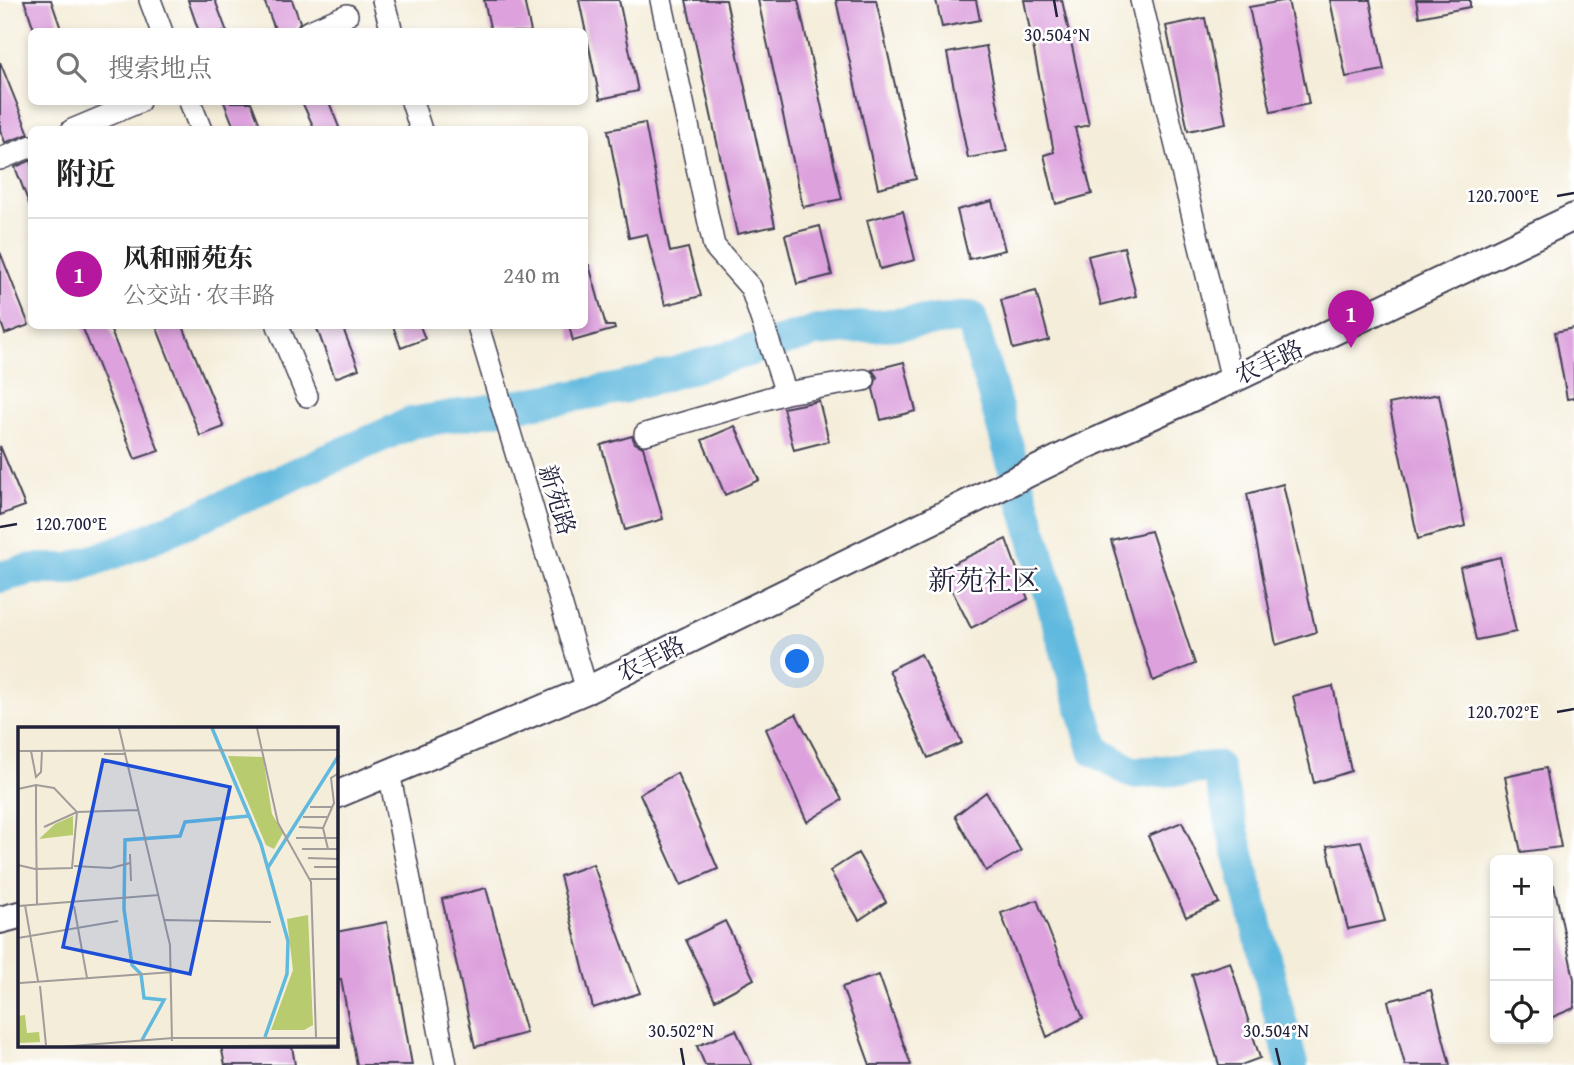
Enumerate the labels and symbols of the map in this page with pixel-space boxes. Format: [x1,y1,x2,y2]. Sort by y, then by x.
text: 30.504°N [1024,21,1090,48]
text: 120.700°E [1467,182,1539,209]
pin: 1 [1328,290,1374,348]
street label: 农丰路 [1229,330,1309,393]
street label: 新苑路 [530,460,585,539]
text: 120.700°E [35,510,107,537]
district label: 新苑社区 [928,559,1040,600]
street label: 农丰路 [611,627,691,690]
your location [780,644,814,678]
text: 120.702°E [1467,698,1539,725]
inset map [18,727,338,1048]
text: 30.502°N [648,1017,714,1044]
text: 30.504°N [1243,1017,1309,1044]

